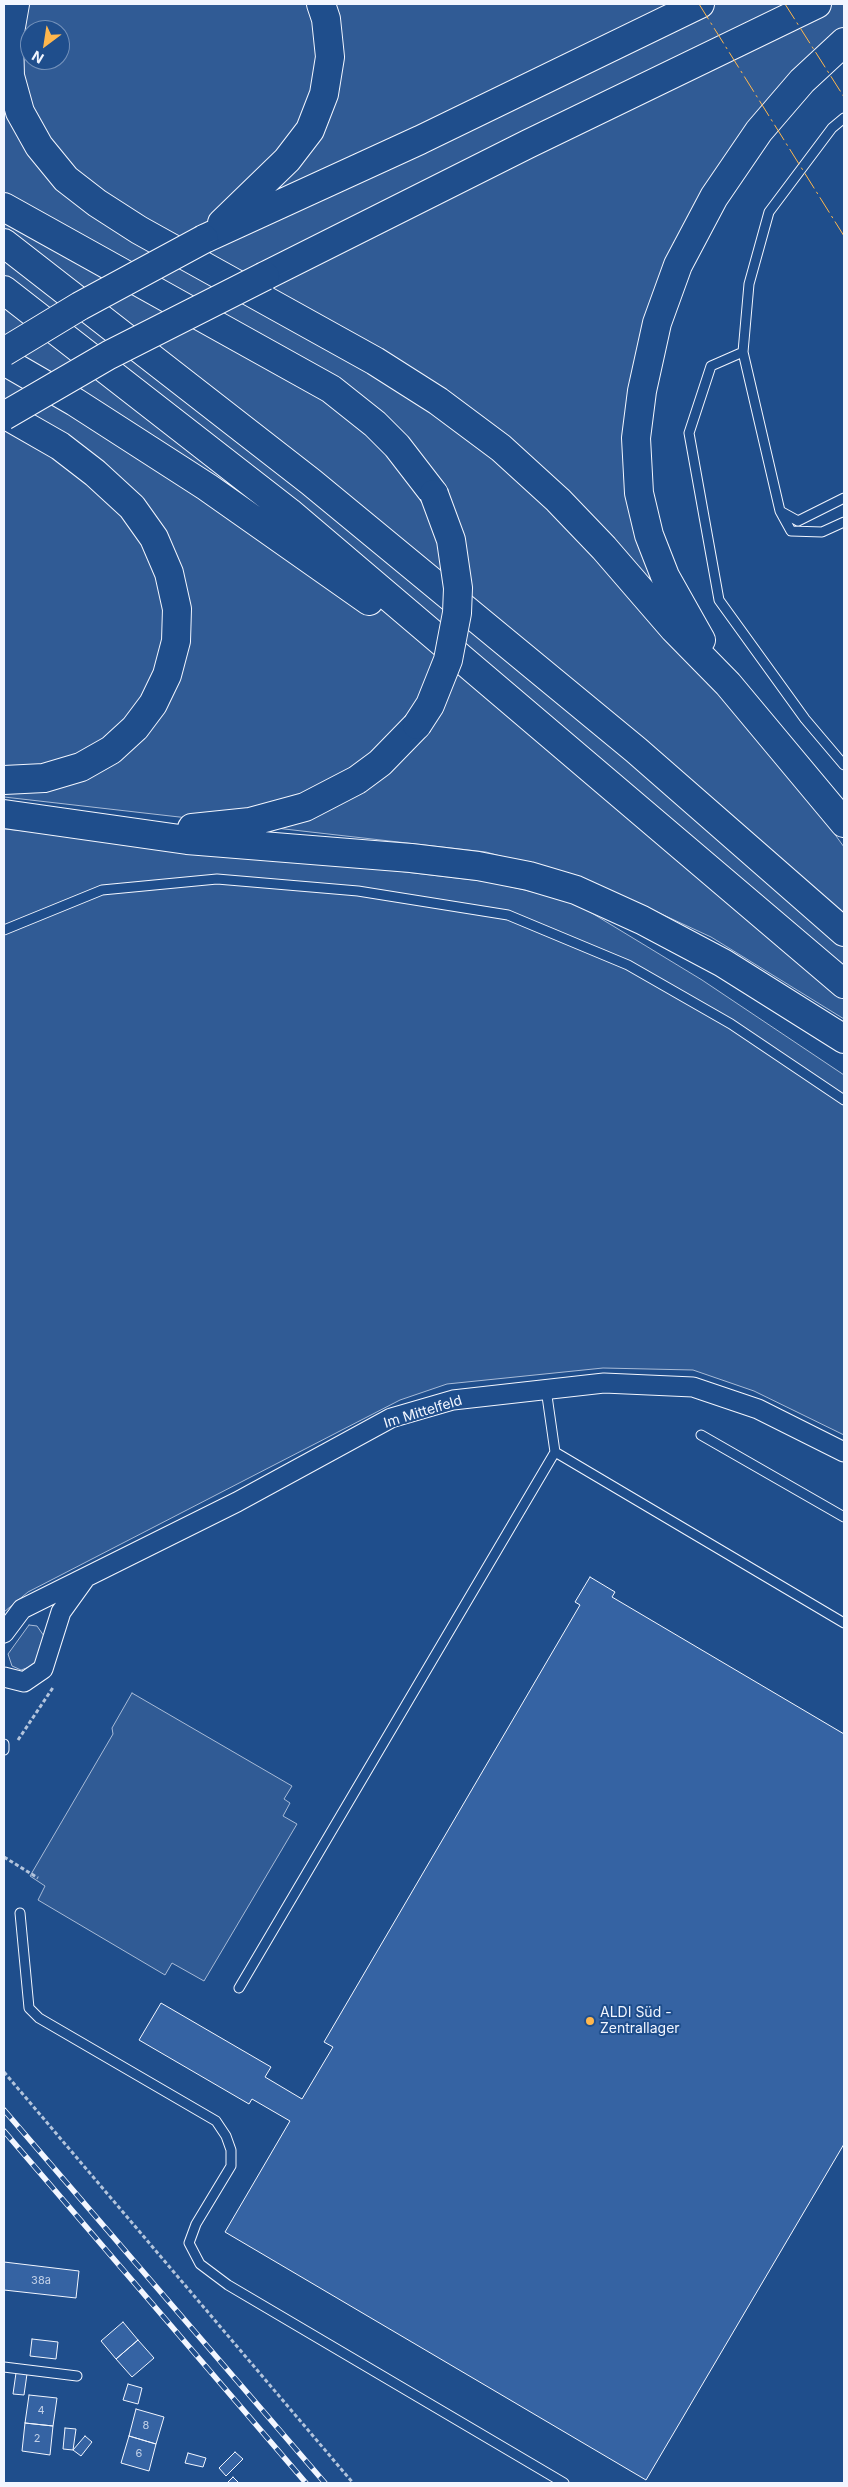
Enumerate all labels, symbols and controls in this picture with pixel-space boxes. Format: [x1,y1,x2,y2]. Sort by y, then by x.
north arrow [20,20,70,70]
text: N [29,47,46,67]
street label: Im Mittelfeld [382,1392,464,1432]
place label: ALDI Süd - Zentrallager [600,2005,680,2038]
marker: ALDI Süd - Zentrallager [584,2015,596,2027]
house number: 38a [31,2274,51,2288]
house number: 4 [37,2404,45,2418]
house number: 8 [143,2419,149,2433]
house number: 2 [34,2432,40,2446]
house number: 6 [136,2447,142,2461]

